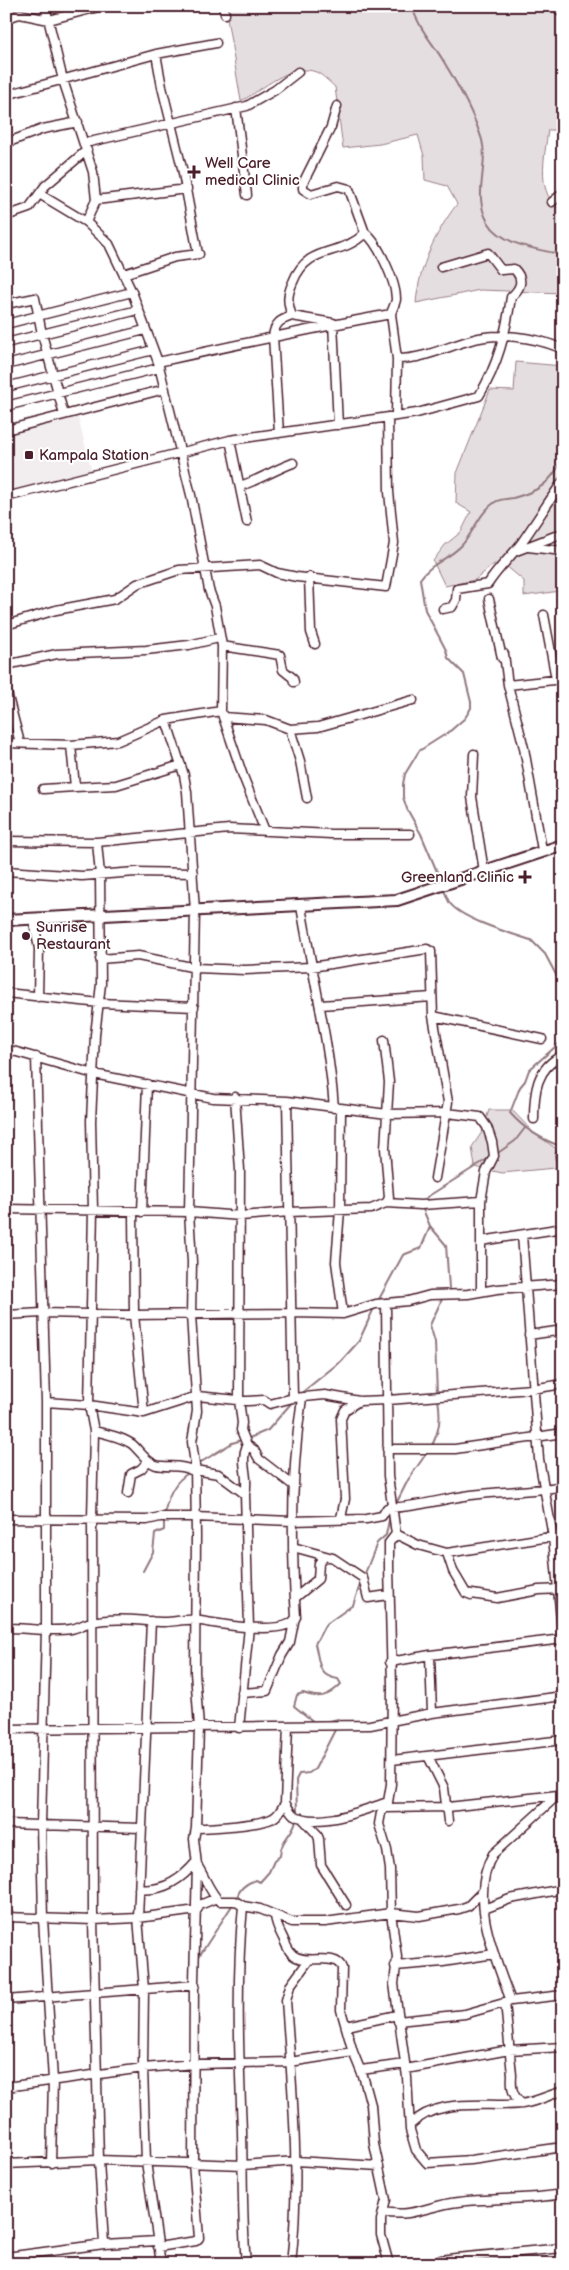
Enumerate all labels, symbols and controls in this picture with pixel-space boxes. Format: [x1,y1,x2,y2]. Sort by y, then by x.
place label: Well Care medical Clinic [205,154,300,190]
marker: Well Care medical Clinic [187,165,201,179]
place label: Kampala Station [39,446,149,465]
marker: Kampala Station [23,449,35,461]
place label: Greenland Clinic [401,868,514,887]
marker: Greenland Clinic [518,870,532,884]
place label: Sunrise Restaurant [36,918,111,954]
marker: Sunrise Restaurant [20,930,32,942]

